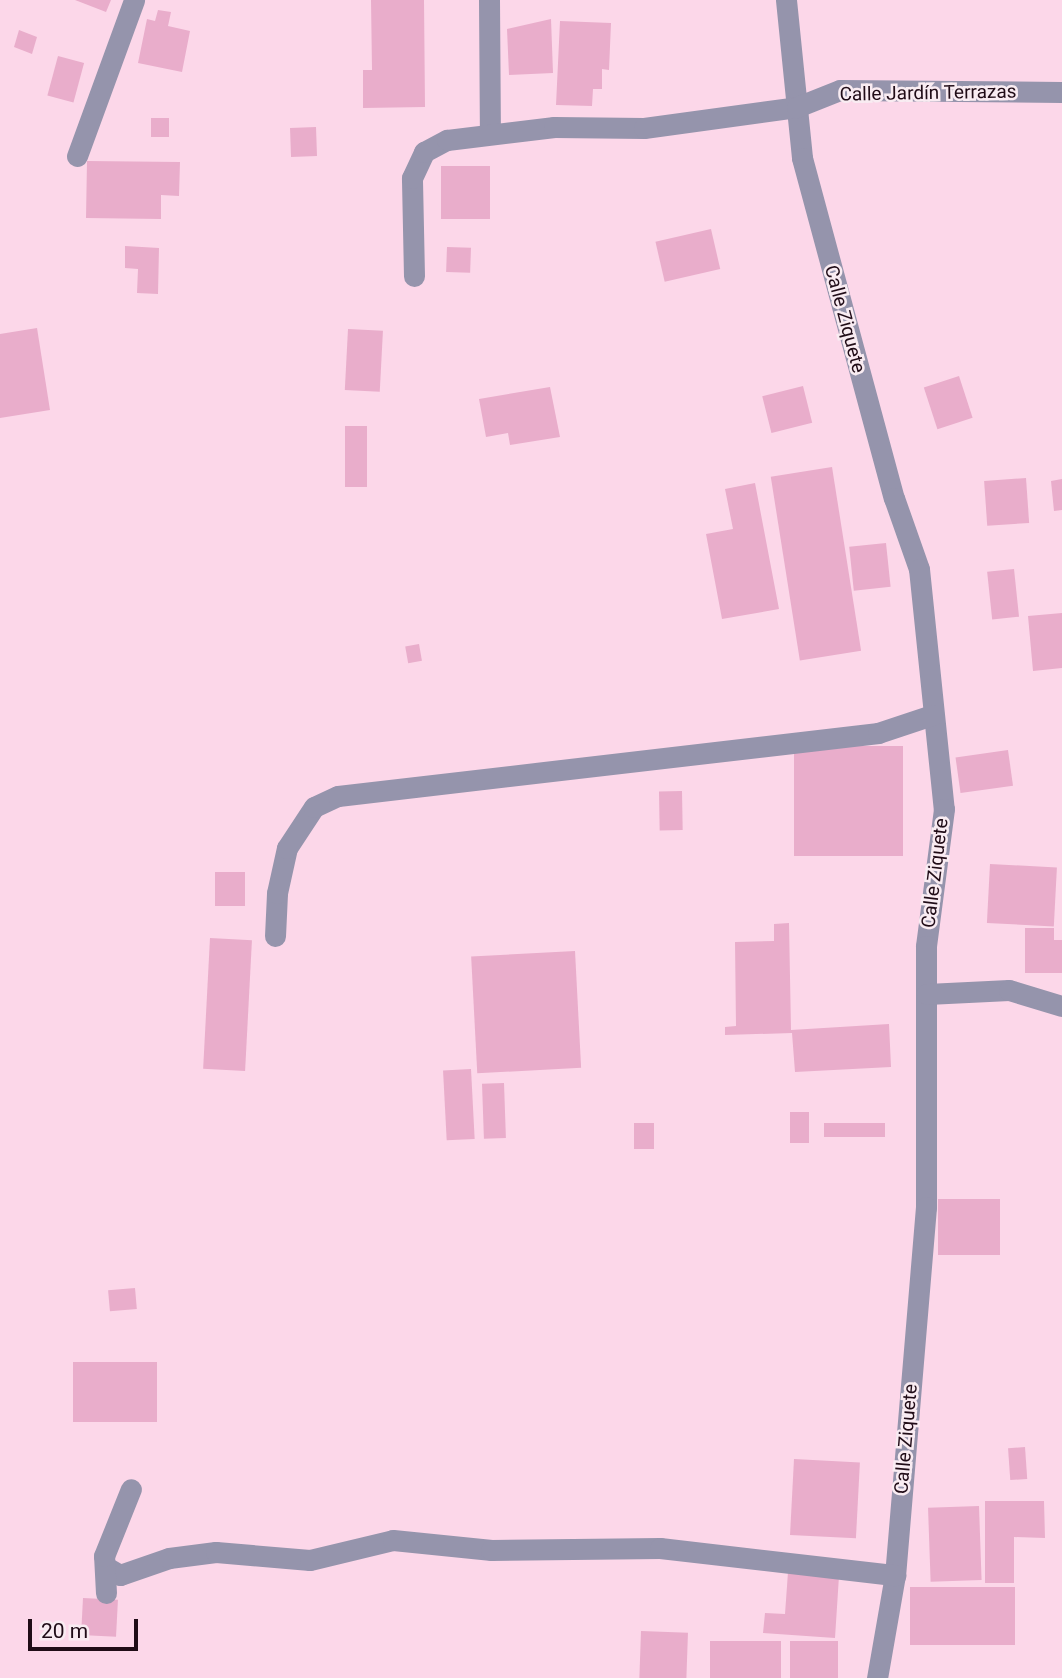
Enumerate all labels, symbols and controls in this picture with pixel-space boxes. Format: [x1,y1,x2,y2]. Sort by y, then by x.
street label: Calle Jardín Terrazas [839,80,1017,106]
street label: Calle Ziquete [820,263,870,375]
street label: Calle Ziquete [917,817,953,929]
street label: Calle Ziquete [890,1383,922,1495]
scale bar [32,1604,142,1648]
text: 20 m [41,1619,88,1643]

